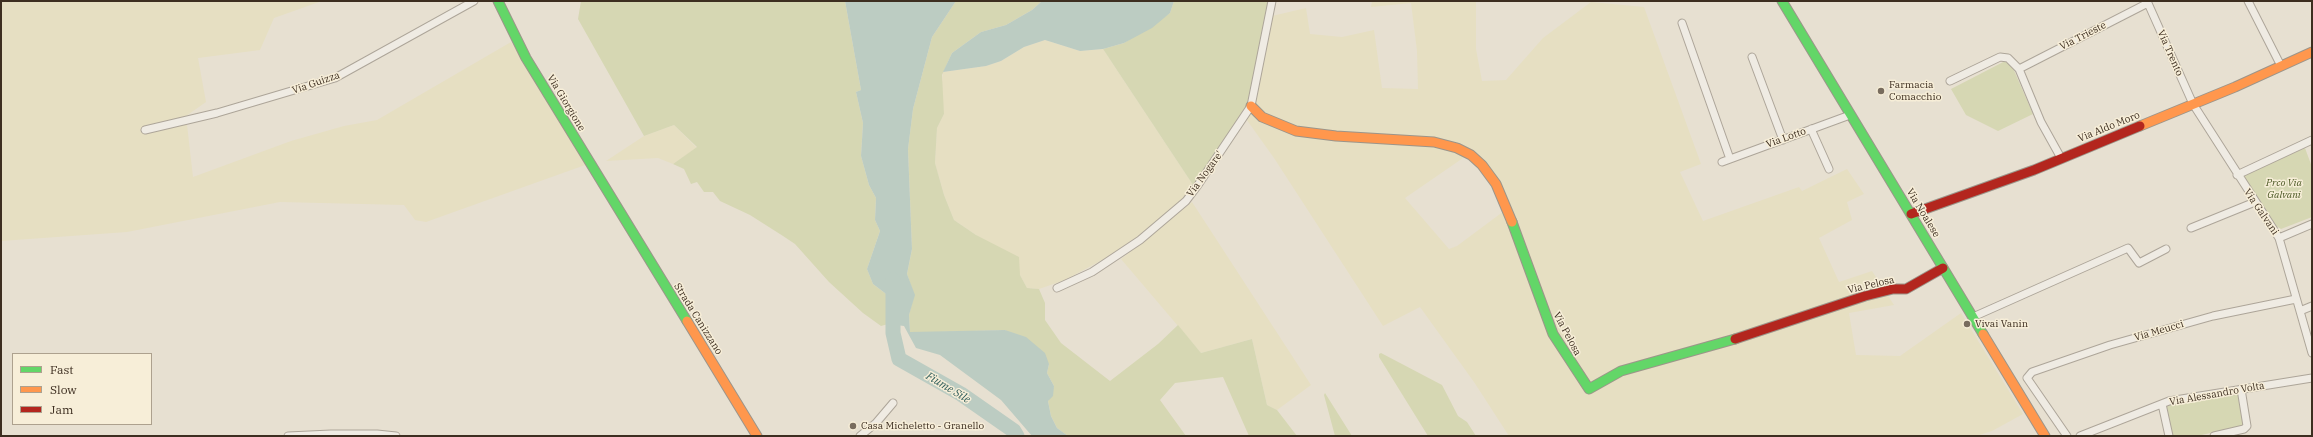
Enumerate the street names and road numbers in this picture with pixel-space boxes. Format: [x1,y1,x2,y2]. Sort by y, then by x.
street label: Via Trieste [2058,19,2108,53]
street label: Via Trento [2155,28,2185,78]
street label: Via Guizza [291,69,341,97]
street label: Via Giorgione [544,73,588,133]
street label: Via Aldo Moro [2076,109,2142,145]
street label: Via Lotto [1764,125,1808,151]
street label: Via Nogare' [1184,149,1226,199]
street label: Via Noalese [1904,186,1942,240]
street label: Via Galvani [2241,187,2281,237]
street label: Via Pelosa [1846,274,1896,296]
street label: Strada Canizzano [671,281,725,357]
street label: Via Pelosa [1550,310,1584,358]
street label: Via Meucci [2133,318,2185,344]
street label: Via Alessandro Volta [2169,380,2265,408]

